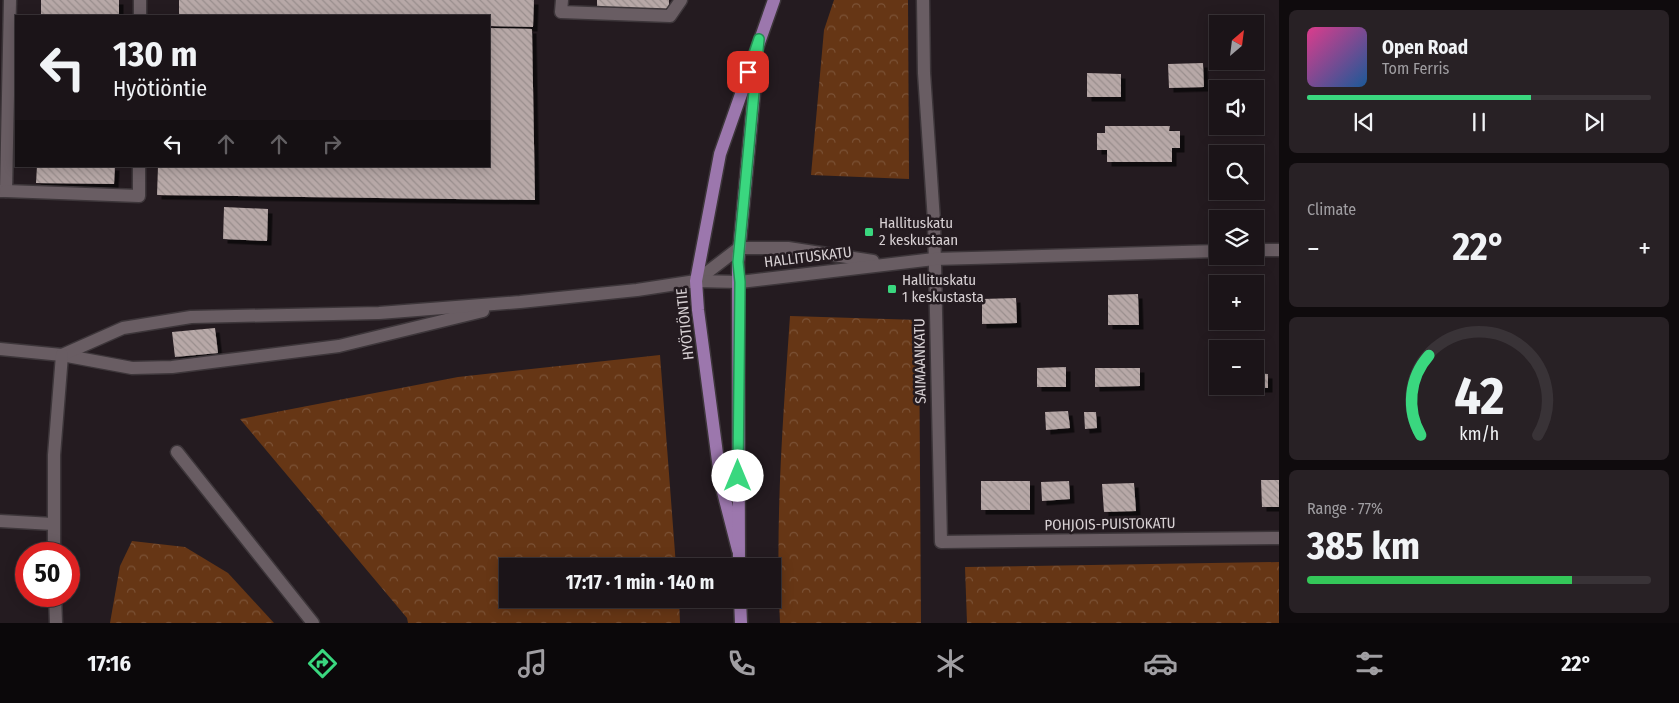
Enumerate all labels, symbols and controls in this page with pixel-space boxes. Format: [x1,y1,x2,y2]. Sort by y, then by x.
north arrow [1209,15,1264,70]
map controls [1209,15,1264,395]
text: 130 m [113,33,197,75]
icon: left [30,35,95,100]
text: Open Road [1382,36,1468,59]
pin [727,51,769,93]
icon: arrive [734,58,762,86]
text: Tom Ferris [1382,59,1449,78]
text: Hyötiöntie [113,75,207,102]
button: sound [1209,80,1264,135]
icon: previous [1350,108,1378,136]
icon: pause [1465,108,1493,136]
icon: next [1580,108,1608,136]
icon: left [159,130,187,158]
icon: ahead [212,130,240,158]
icon: ahead [265,130,293,158]
icon: right [318,130,346,158]
button: search [1209,145,1264,200]
text: Climate [1307,200,1356,219]
button: layers [1209,210,1264,265]
place label: Hallituskatu 2 keskustaan [879,214,958,249]
text: 22° [1452,224,1505,270]
marker: Hallituskatu 2 keskustaan [863,226,875,238]
text: − [1307,232,1320,265]
text: + [1638,232,1651,265]
street label: HALLITUSKATU [763,243,853,271]
place label: Hallituskatu 1 keskustasta [902,271,984,306]
button: + [1209,275,1264,330]
marker: Hallituskatu 1 keskustasta [886,283,898,295]
street label: HYÖTIÖNTIE [672,287,698,361]
street label: SAIMAANKATU [910,318,930,404]
button: − [1209,340,1264,395]
text: 42 [1454,365,1504,428]
text: km/h [1459,423,1499,445]
position arrow [711,449,763,501]
text: Range · 77% [1307,499,1383,518]
street label: POHJOIS-PUISTOKATU [1044,514,1176,534]
text: 385 km [1307,523,1420,569]
speed limit sign: 50 [15,542,80,607]
text: 17:17 · 1 min · 140 m [566,571,714,594]
icon: directions [305,646,340,681]
icon: music [515,646,550,681]
icon: phone [724,646,759,681]
icon: climate [933,646,968,681]
icon: car [1143,646,1178,681]
icon: filters [1352,646,1387,681]
text: 17:16 [87,650,131,677]
text: 22° [1561,650,1592,677]

